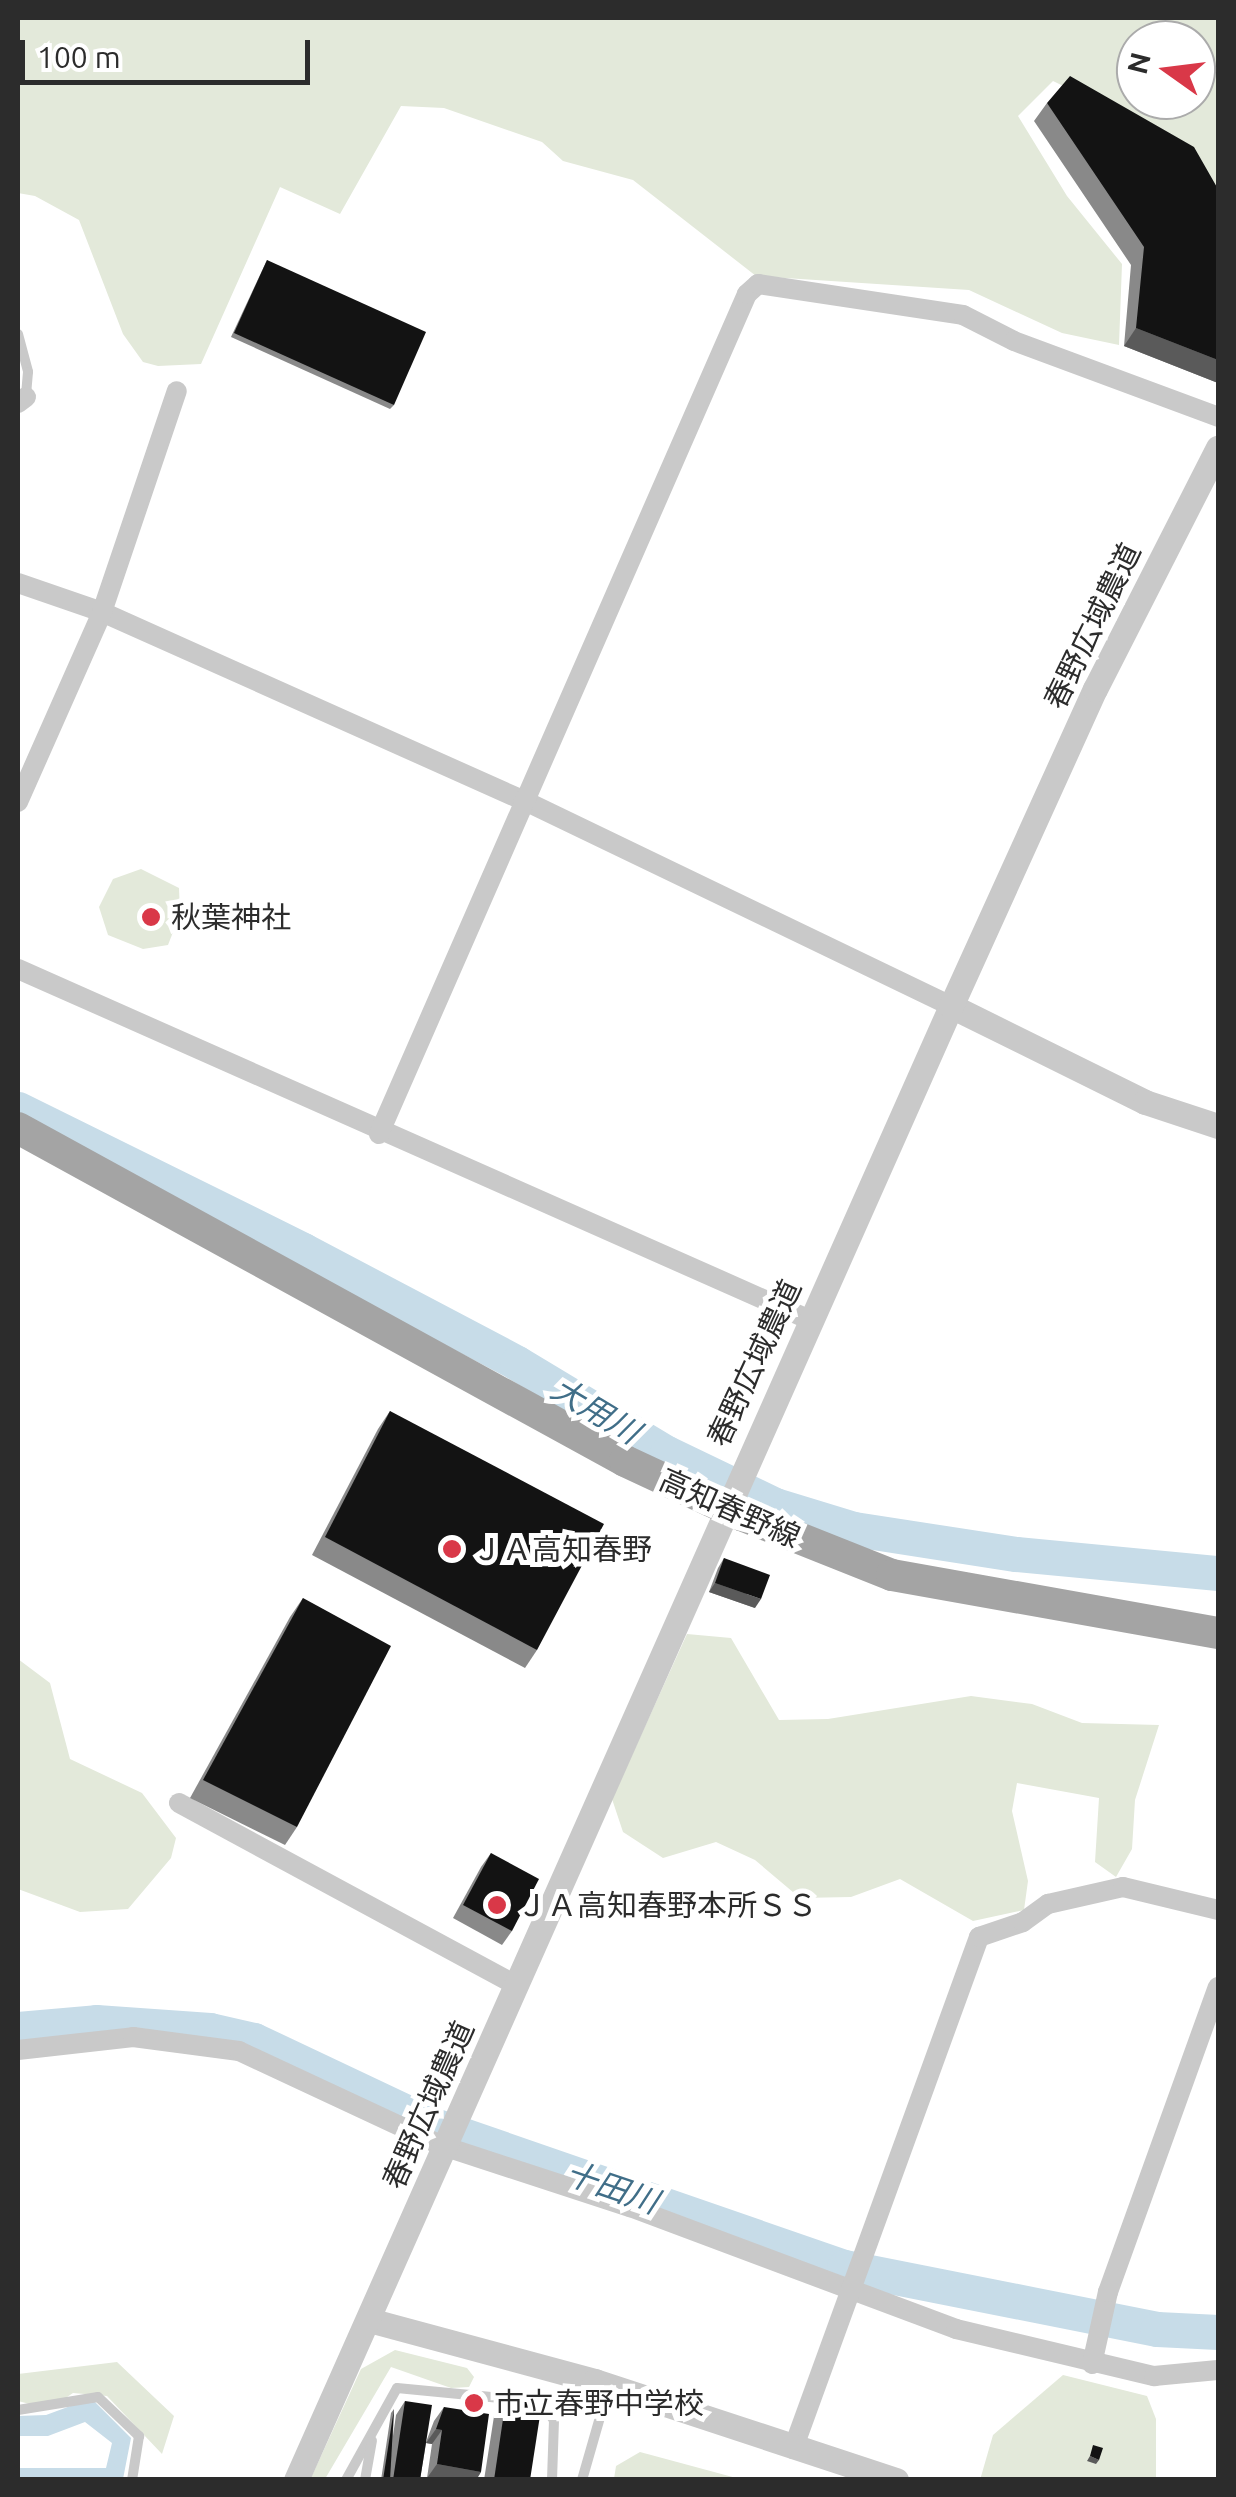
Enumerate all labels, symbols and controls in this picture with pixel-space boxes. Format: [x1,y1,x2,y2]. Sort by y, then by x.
scale bar [25,20,315,82]
north arrow [1116,20,1216,120]
text: 100 m [37,40,121,74]
text: N [1121,49,1156,77]
street label: 春野広域農道 [1036,537,1148,715]
place label: 秋葉神社 [171,899,291,935]
marker: 秋葉神社 [140,906,162,928]
street label: 春野広域農道 [700,1274,808,1452]
water label: 大用川 [545,1369,647,1451]
street label: 高知春野線 [654,1461,806,1555]
place label: ＪＡ高知春野 [472,1531,652,1567]
marker: ＪＡ高知春野 [441,1538,463,1560]
place label: ＪＡ高知春野本所ＳＳ [517,1887,817,1923]
marker: ＪＡ高知春野本所ＳＳ [486,1894,508,1916]
street label: 春野広域農道 [375,2015,481,2195]
water label: 十田川 [560,2153,664,2221]
place label: 市立春野中学校 [494,2385,704,2421]
marker: 市立春野中学校 [463,2392,485,2414]

